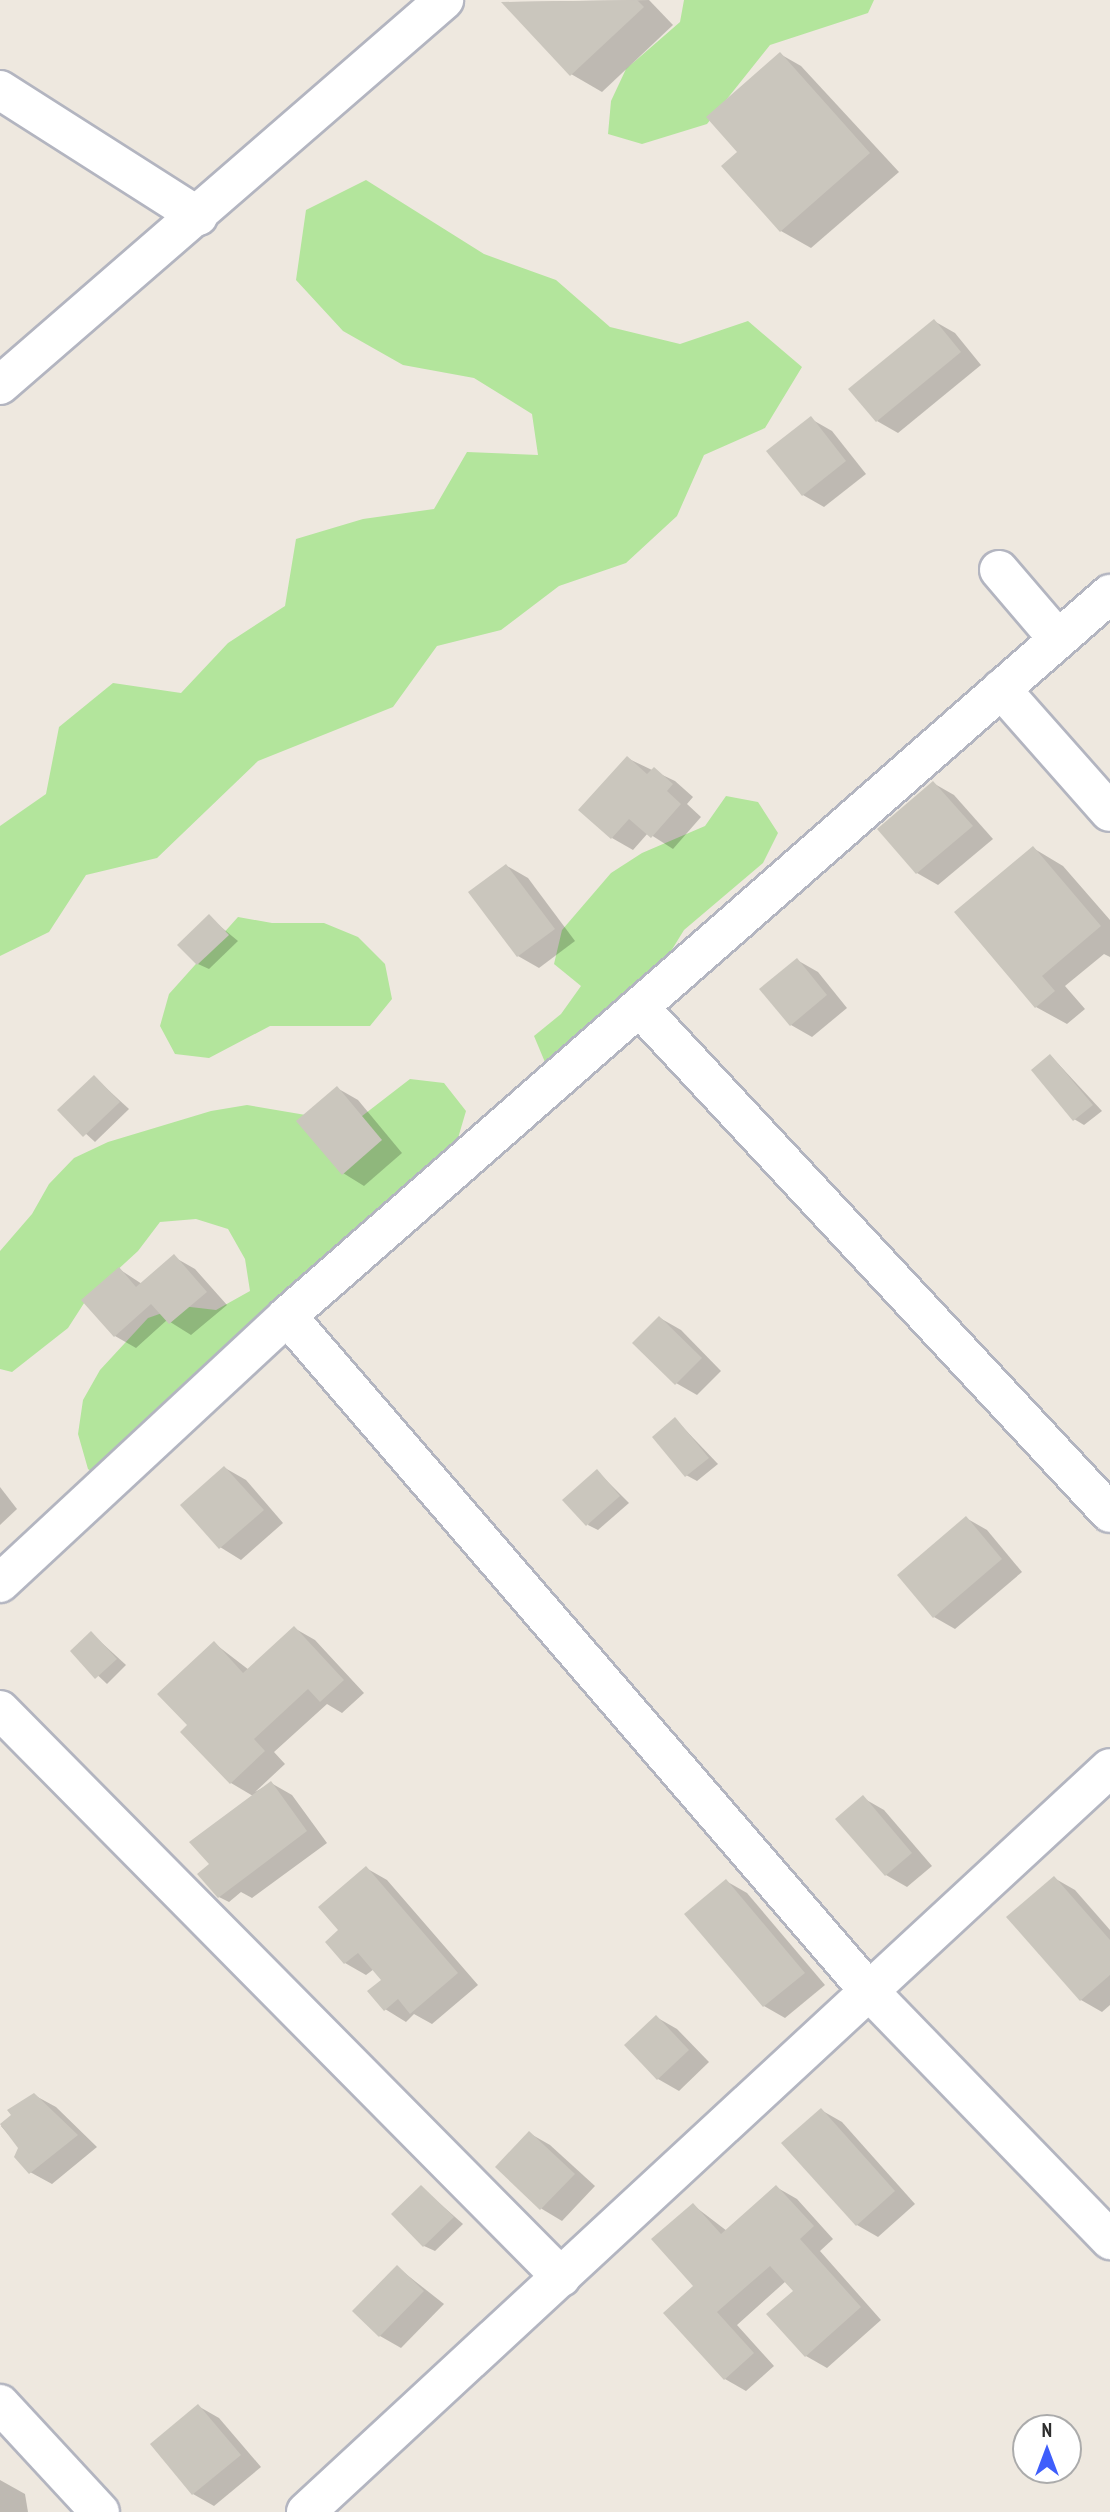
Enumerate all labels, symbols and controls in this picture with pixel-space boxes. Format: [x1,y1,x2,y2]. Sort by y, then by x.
north arrow [1012,2414,1082,2484]
text: N [1042,2418,1052,2442]

